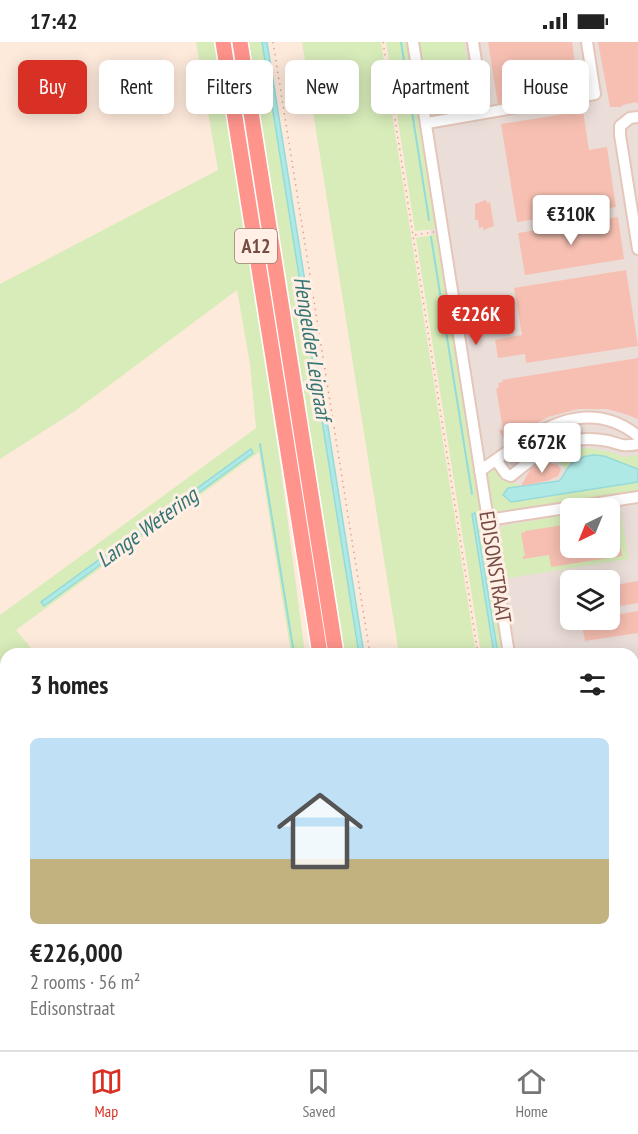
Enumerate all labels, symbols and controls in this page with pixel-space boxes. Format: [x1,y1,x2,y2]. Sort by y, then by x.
text: 17:42 [30,7,78,35]
chip: Buy [18,60,87,114]
chip: Rent [99,60,174,114]
chip: Filters [186,60,273,114]
chip: New [285,60,359,114]
chip: Apartment [371,60,490,114]
chip: House [502,60,589,114]
pin: €310K [529,195,613,246]
text: €310K [547,201,595,227]
road number: A12 [235,229,277,263]
water label: Hengelder Leigraaf [288,275,339,427]
pin: €226K [434,295,518,346]
text: €226K [452,301,500,327]
pin: €672K [500,423,584,474]
text: €672K [518,429,566,455]
water label: Lange Wetering [91,480,204,573]
north arrow [560,498,620,558]
map controls [560,498,620,630]
street label: EDISONSTRAAT [473,509,518,625]
button: layers [560,570,620,630]
text: 3 homes [30,668,108,701]
icon: filters [576,668,609,701]
icon: home [266,777,374,885]
text: €226,000 [30,936,123,969]
text: 2 rooms · 56 m² [30,969,140,995]
text: Edisonstraat [30,995,115,1021]
tab: Map [90,1065,123,1121]
tab: Saved [302,1065,335,1121]
tab: Home [515,1065,548,1121]

